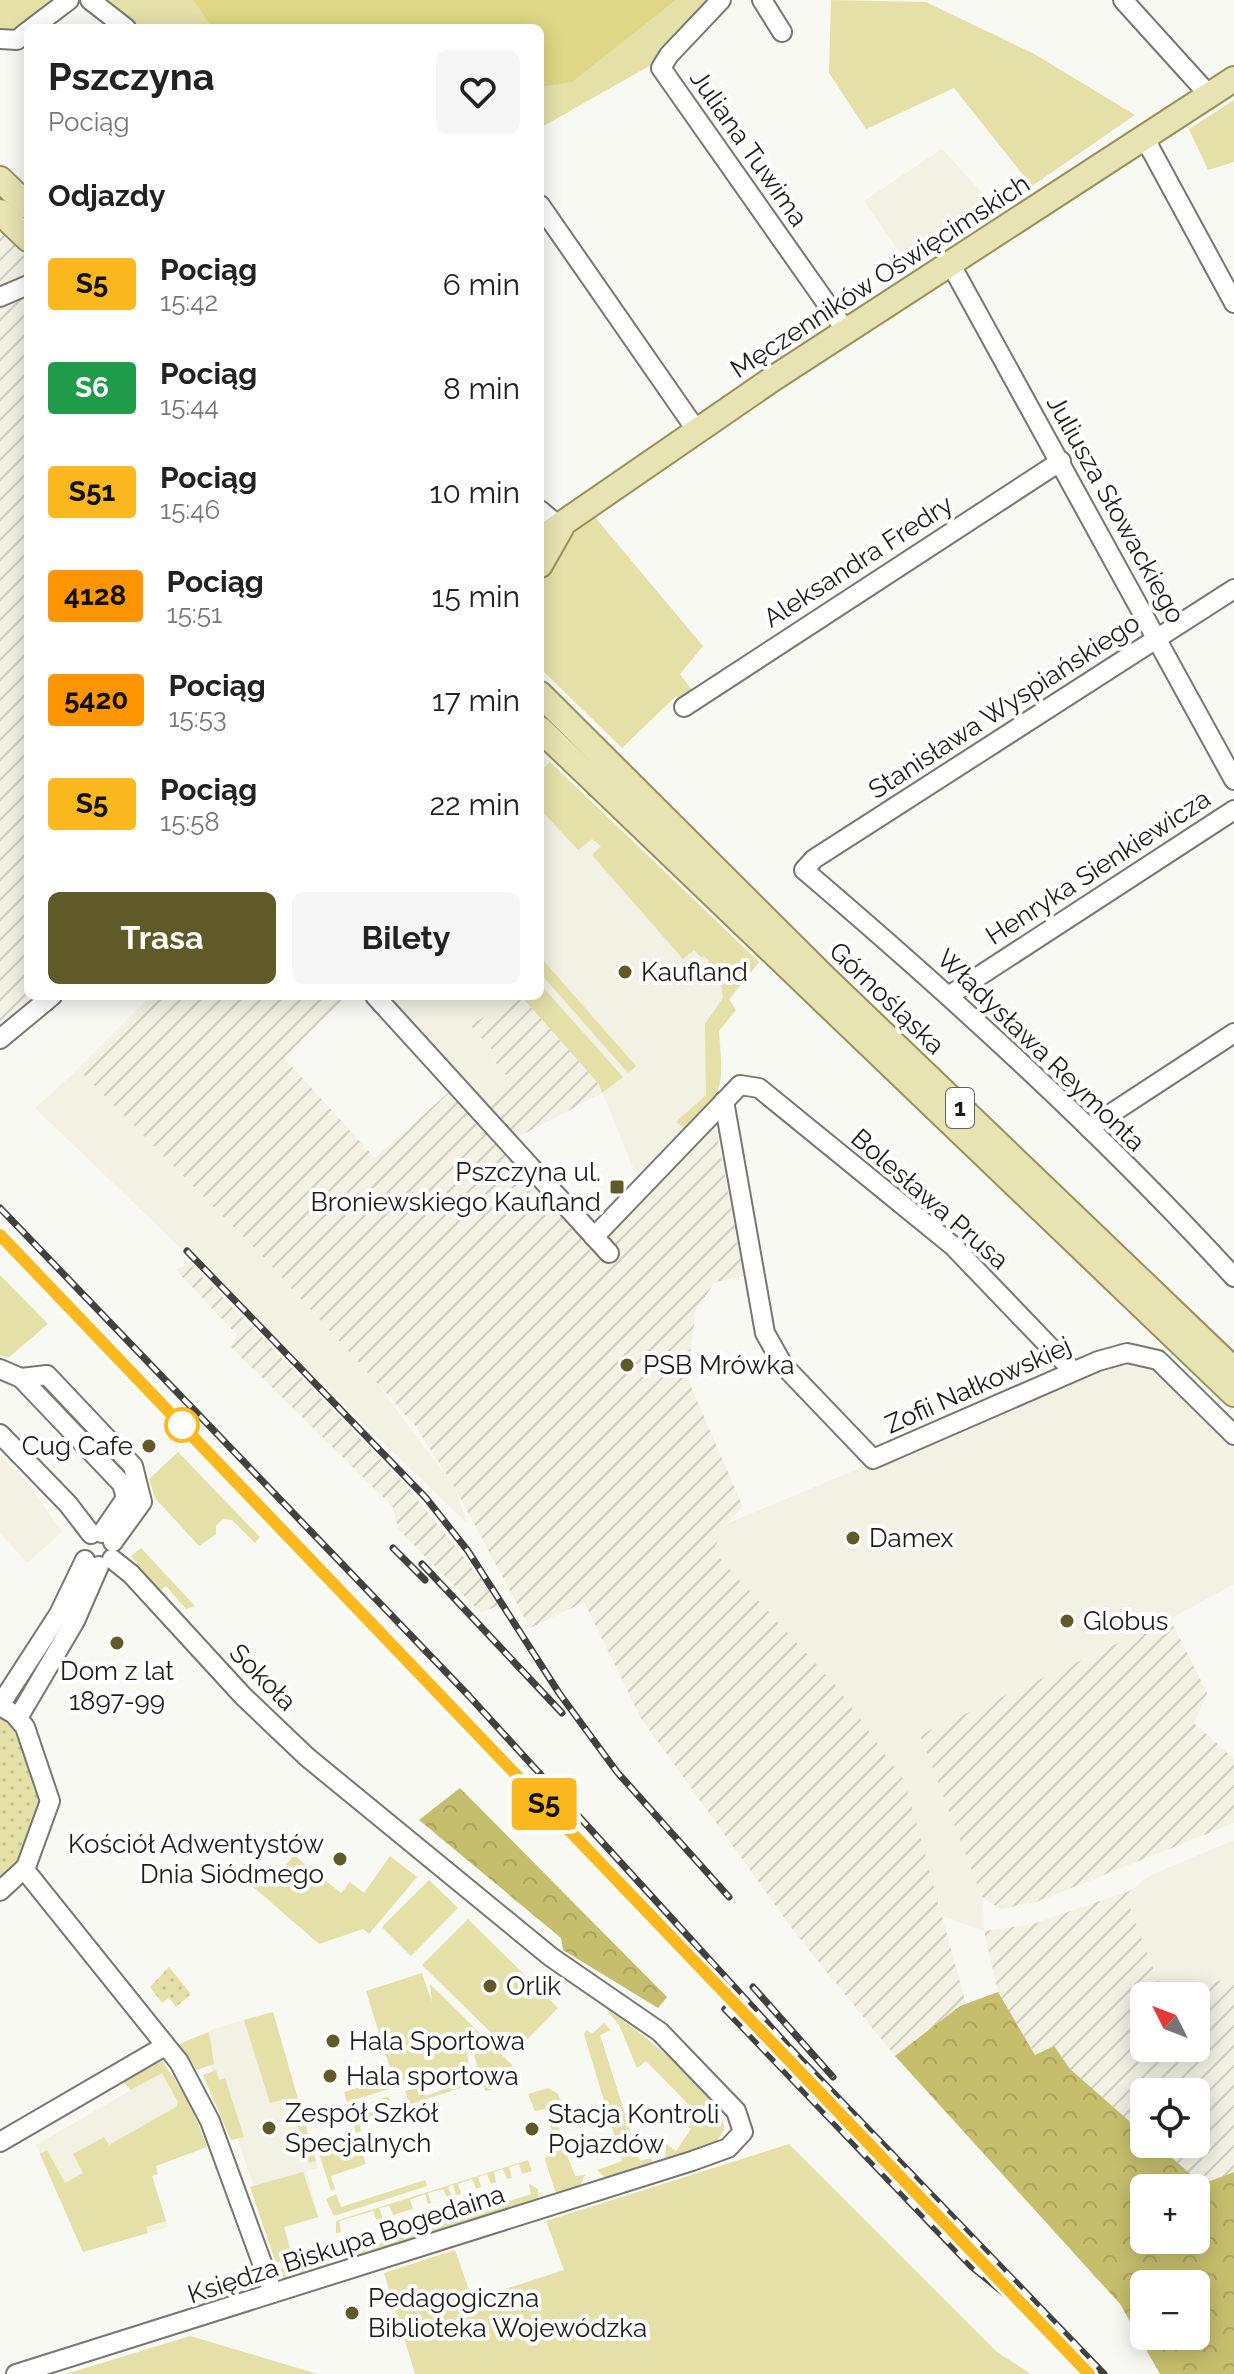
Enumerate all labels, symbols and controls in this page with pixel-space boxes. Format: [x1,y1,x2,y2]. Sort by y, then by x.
button: heart [436,50,520,134]
text: Pszczyna [48,54,215,99]
street label: Juliana Tuwima [684,64,814,232]
text: Pociąg [48,107,130,137]
street label: Męczenników Oświęcimskich [725,168,1035,384]
text: Odjazdy [48,178,165,213]
text: Pociąg [160,252,257,287]
text: S5 [76,267,108,300]
text: 6 min [443,267,520,302]
text: 15:42 [160,287,218,317]
text: Pociąg [160,356,257,391]
text: S6 [75,371,109,404]
text: 8 min [443,371,520,406]
street label: Juliusza Słowackiego [1041,390,1191,628]
text: 15:44 [160,391,219,421]
text: Pociąg [160,460,257,495]
text: S51 [69,475,115,508]
text: 10 min [430,475,520,510]
street label: Aleksandra Fredry [758,489,958,633]
text: 15:46 [160,495,220,525]
text: Pociąg [167,564,264,599]
text: 4128 [64,579,127,612]
text: 15 min [432,579,520,614]
text: 15:51 [167,599,222,629]
street label: Stanisława Wyspiańskiego [863,607,1145,805]
text: Pociąg [168,668,266,703]
text: 5420 [64,683,128,716]
text: 17 min [432,683,520,718]
text: 15:53 [168,703,227,733]
text: Pociąg [160,772,257,807]
street label: Henryka Sienkiewicza [980,783,1216,951]
text: S5 [76,787,108,820]
text: 22 min [429,787,520,822]
text: 15:58 [160,807,220,837]
button: Trasa [48,892,276,984]
button: Bilety [292,892,520,984]
street label: Górnośląska [823,936,951,1060]
street label: Władysława Reymonta [931,943,1151,1157]
place label: Kaufland [641,957,748,987]
marker: Kaufland [616,963,634,981]
road number: 1 [946,1088,974,1128]
street label: Bolesława Prusa [845,1123,1015,1275]
place label: Pszczyna ul. Broniewskiego Kaufland [311,1157,601,1217]
marker: Pszczyna ul. Broniewskiego Kaufland [608,1178,626,1196]
street label: Zofii Nałkowskiej [880,1331,1076,1439]
place label: PSB Mrówka [643,1350,794,1380]
marker: PSB Mrówka [618,1356,636,1374]
unlabelled marker [165,1408,199,1442]
place label: Cug Cafe [22,1431,133,1461]
marker: Cug Cafe [140,1437,158,1455]
place label: Damex [869,1523,953,1553]
marker: Damex [844,1529,862,1547]
place label: Globus [1083,1606,1168,1636]
marker: Globus [1058,1612,1076,1630]
marker: Dom z lat 1897-99 [108,1634,126,1652]
street label: Sokoła [224,1638,302,1716]
place label: Dom z lat 1897-99 [60,1656,174,1716]
line badge: S5 [508,1778,580,1830]
text: S5 [528,1787,560,1820]
place label: Kościół Adwentystów Dnia Siódmego [68,1829,324,1889]
marker: Kościół Adwentystów Dnia Siódmego [331,1850,349,1868]
place label: Orlik [506,1971,561,2001]
marker: Orlik [481,1977,499,1995]
north arrow [1130,1982,1210,2062]
map controls [1130,1982,1210,2350]
place label: Hala Sportowa [349,2026,525,2056]
marker: Hala Sportowa [324,2032,342,2050]
place label: Hala sportowa [346,2061,519,2091]
marker: Hala sportowa [321,2067,339,2085]
button: locate [1130,2078,1210,2158]
place label: Zespół Szkół Specjalnych [285,2098,439,2158]
place label: Stacja Kontroli Pojazdów [548,2099,719,2159]
marker: Zespół Szkół Specjalnych [260,2119,278,2137]
marker: Stacja Kontroli Pojazdów [523,2120,541,2138]
button: + [1130,2174,1210,2254]
street label: Księdza Biskupa Bogedaina [184,2179,508,2309]
button: − [1130,2270,1210,2350]
place label: Pedagogiczna Biblioteka Wojewódzka [368,2283,647,2343]
marker: Pedagogiczna Biblioteka Wojewódzka [343,2304,361,2322]

